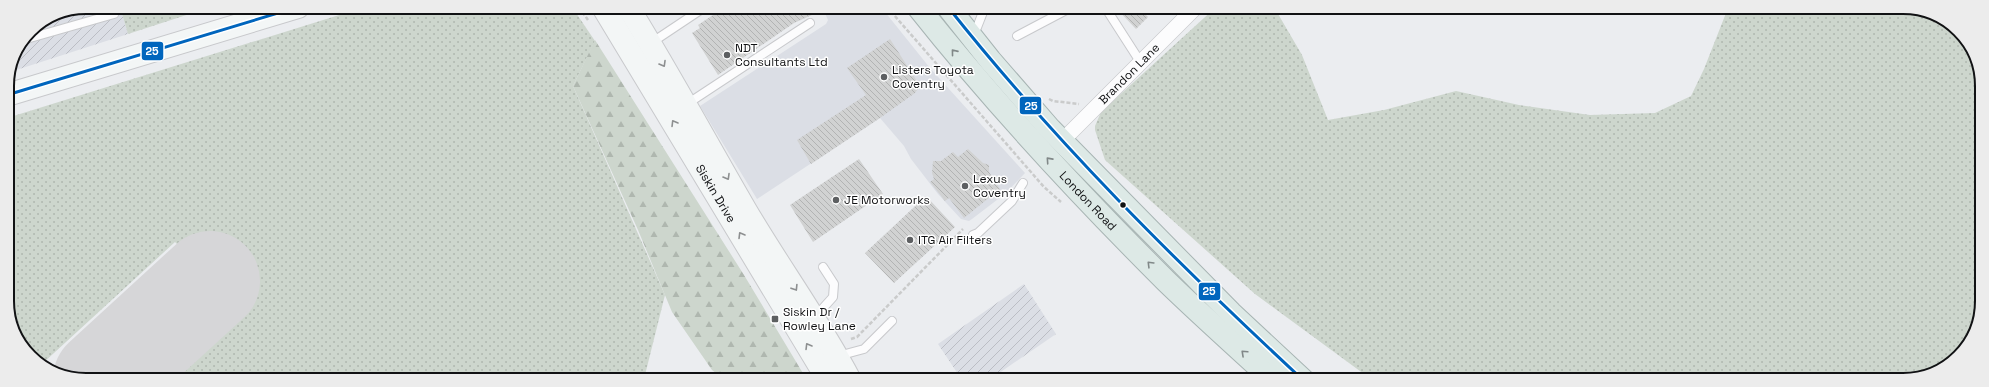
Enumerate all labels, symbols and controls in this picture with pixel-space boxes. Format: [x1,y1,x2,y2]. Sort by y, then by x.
place label: NDT Consultants Ltd [735,40,828,70]
street label: Brandon Lane [1095,40,1163,108]
line badge: 25 [141,41,164,61]
text: 25 [145,44,159,58]
marker: NDT Consultants Ltd [722,50,732,60]
one-way arrow [952,50,959,57]
one-way arrow [658,60,665,68]
place label: Listers Toyota Coventry [892,62,974,92]
marker: Listers Toyota Coventry [879,72,889,82]
line badge: 25 [1019,96,1042,115]
text: 25 [1024,99,1038,113]
one-way arrow [672,120,679,127]
one-way arrow [1046,157,1054,165]
street label: Siskin Drive [692,162,739,226]
street label: London Road [1056,168,1120,234]
place label: Lexus Coventry [973,171,1026,201]
one-way arrow [723,173,730,180]
marker: Lexus Coventry [960,181,970,191]
place label: JE Motorworks [844,192,930,208]
marker: JE Motorworks [831,195,841,205]
unlabelled marker [1118,200,1128,210]
one-way arrow [738,232,745,239]
place label: ITG Air Filters [918,232,992,248]
marker: ITG Air Filters [905,235,915,245]
one-way arrow [1147,261,1155,269]
line badge: 25 [1198,282,1221,301]
one-way arrow [791,284,798,291]
text: 25 [1202,284,1216,298]
place label: Siskin Dr / Rowley Lane [783,304,856,334]
marker: Siskin Dr / Rowley Lane [770,314,780,324]
one-way arrow [806,343,813,350]
one-way arrow [1241,350,1249,358]

